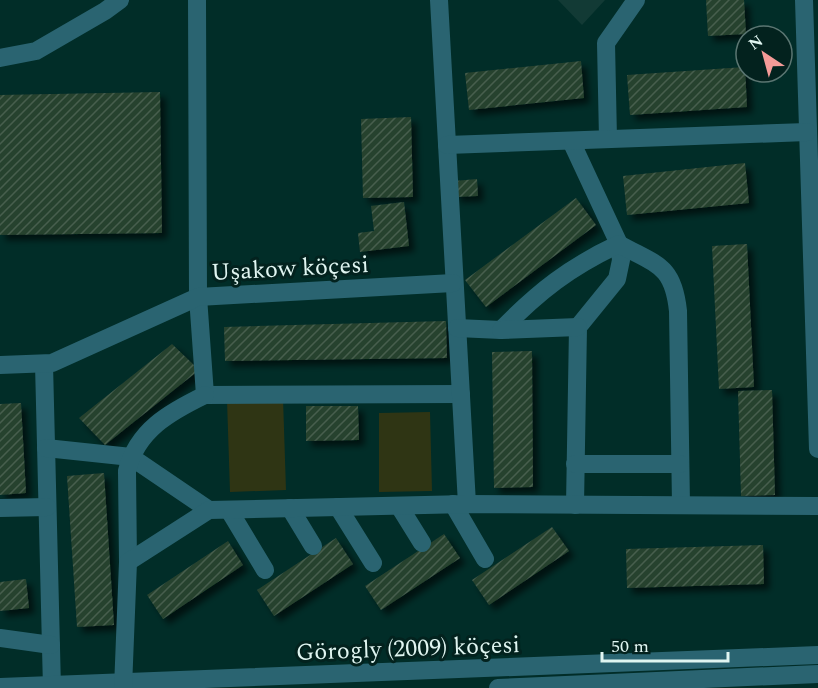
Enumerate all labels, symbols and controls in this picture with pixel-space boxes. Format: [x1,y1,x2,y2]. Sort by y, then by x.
north arrow [734,24,794,84]
text: N [743,29,768,56]
street label: Uşakow köçesi [210,247,370,291]
scale bar [602,625,728,663]
street label: Görogly (2009) köçesi [295,627,521,671]
text: 50 m [611,633,649,660]

